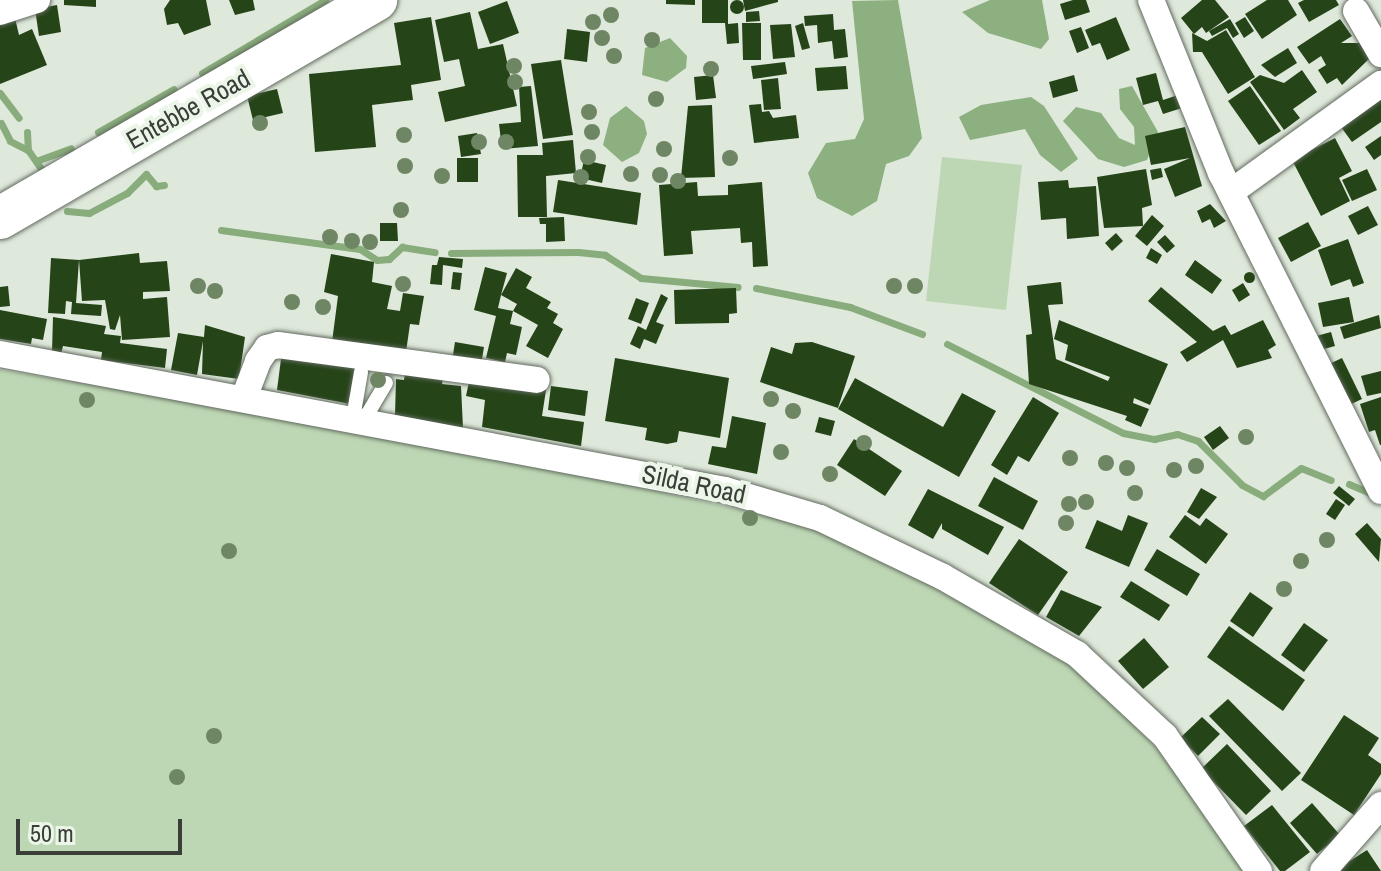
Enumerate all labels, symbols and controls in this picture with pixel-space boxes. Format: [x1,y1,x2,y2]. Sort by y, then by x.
street label: Entebbe Road [121,62,255,156]
street label: Silda Road [639,458,749,510]
scale bar [20,803,186,853]
text: 50 m [30,817,74,849]

